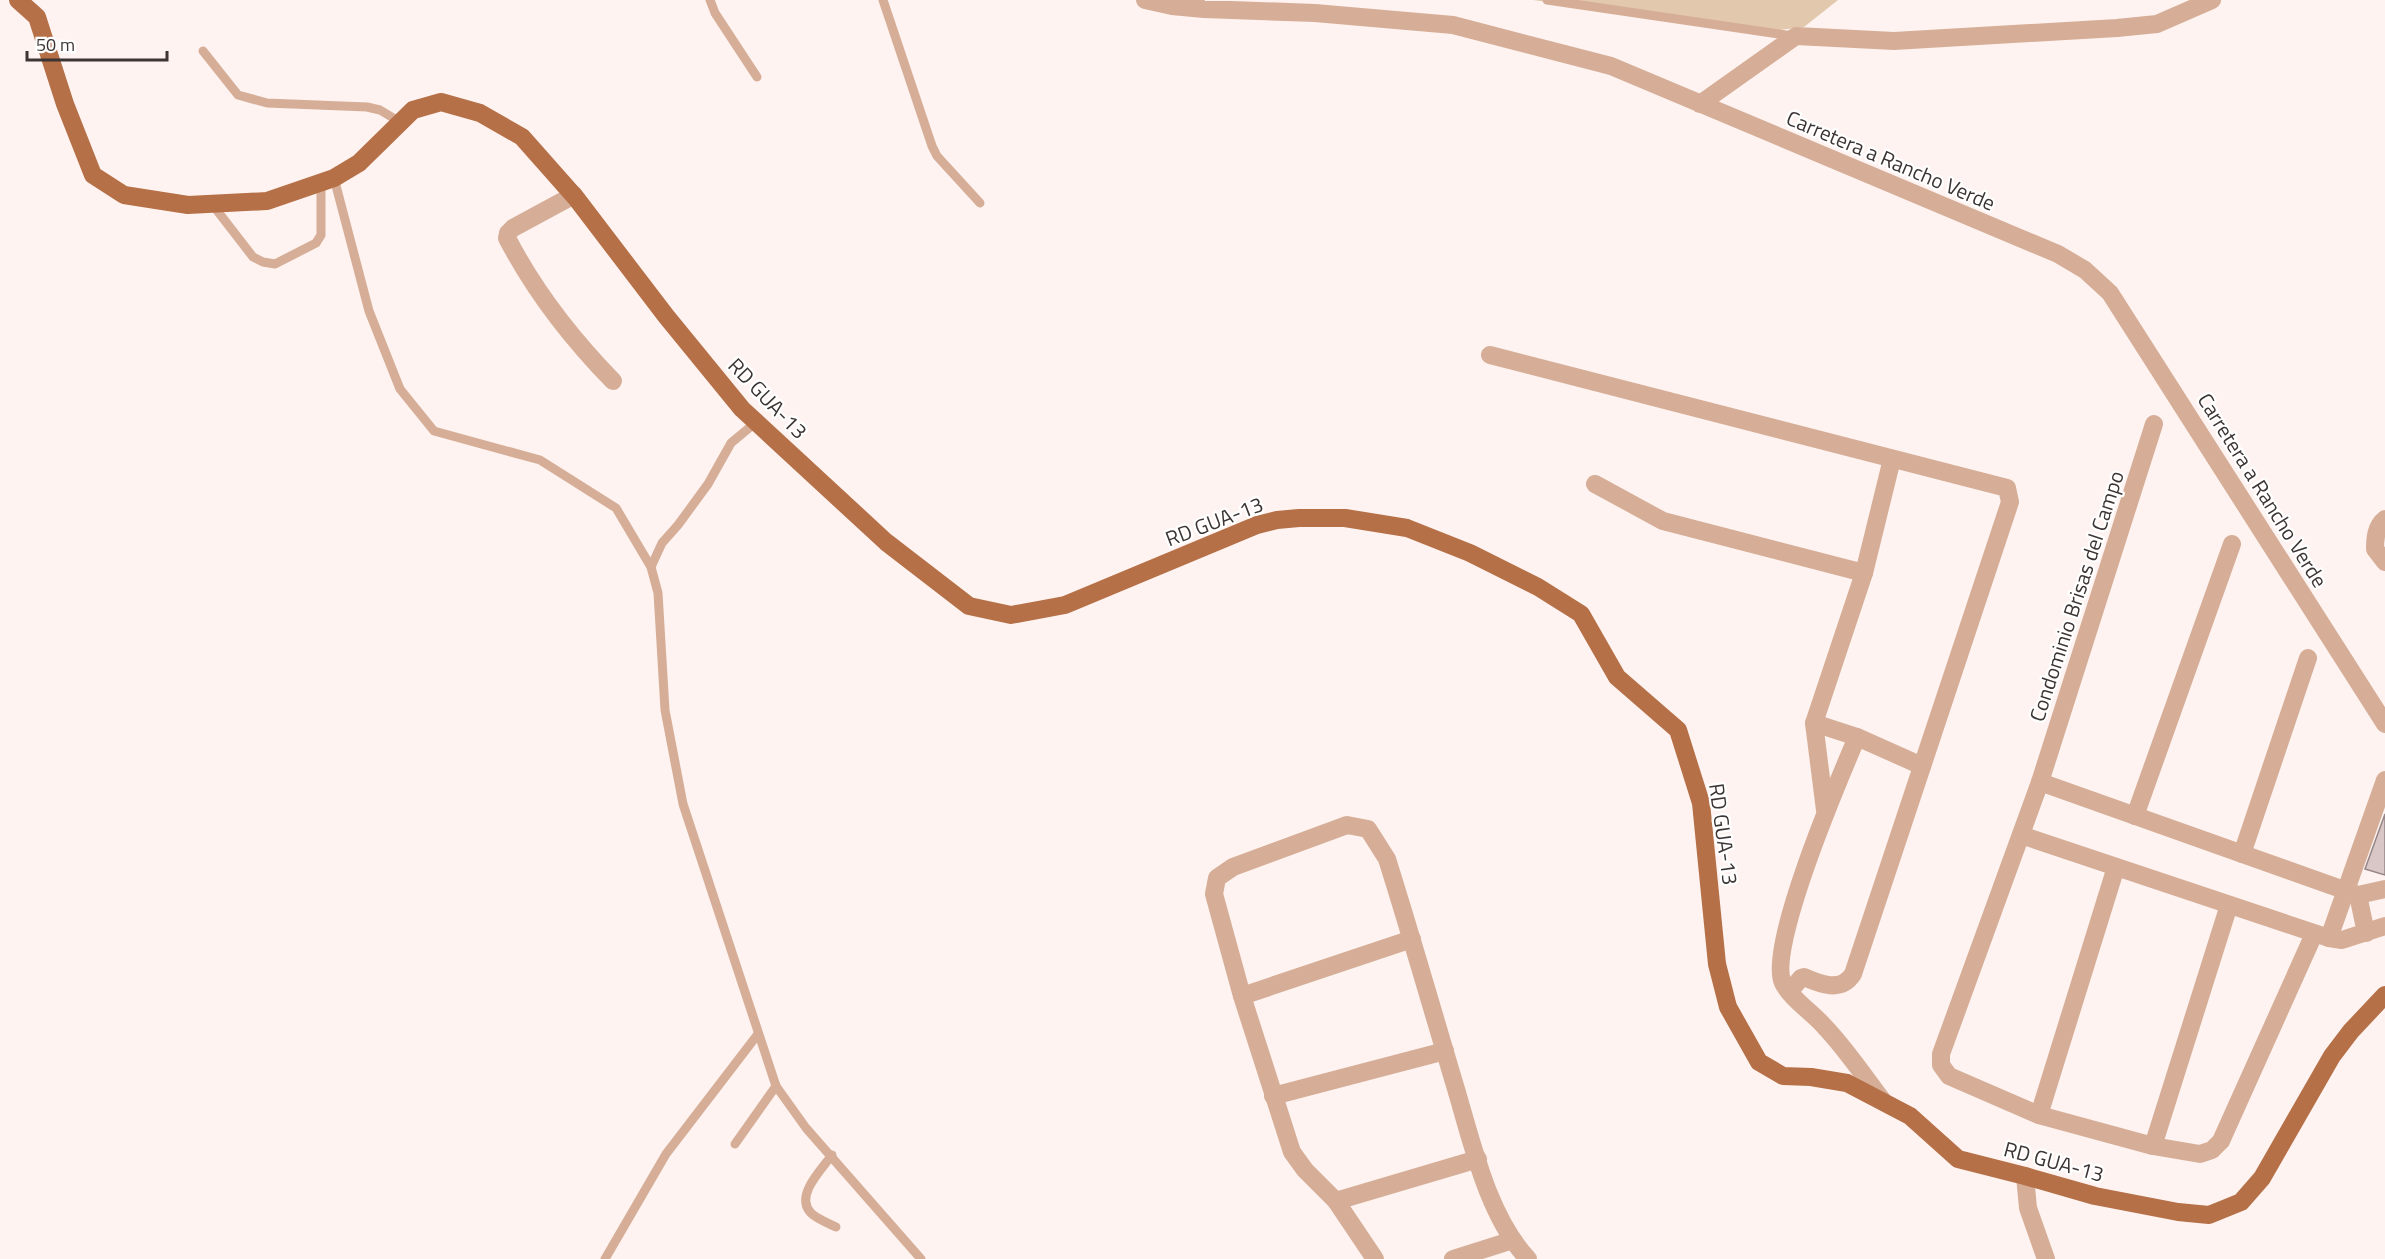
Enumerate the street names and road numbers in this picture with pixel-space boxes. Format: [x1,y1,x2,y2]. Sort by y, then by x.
street label: Carretera a Rancho Verde [1782,101,2000,219]
street label: RD GUA-13 [721,350,815,446]
street label: Carretera a Rancho Verde [2190,387,2336,593]
street label: Condominio Brisas del Campo [2020,467,2132,725]
street label: RD GUA-13 [1160,488,1268,554]
street label: RD GUA-13 [1701,781,1747,887]
street label: RD GUA-13 [2000,1132,2108,1190]

